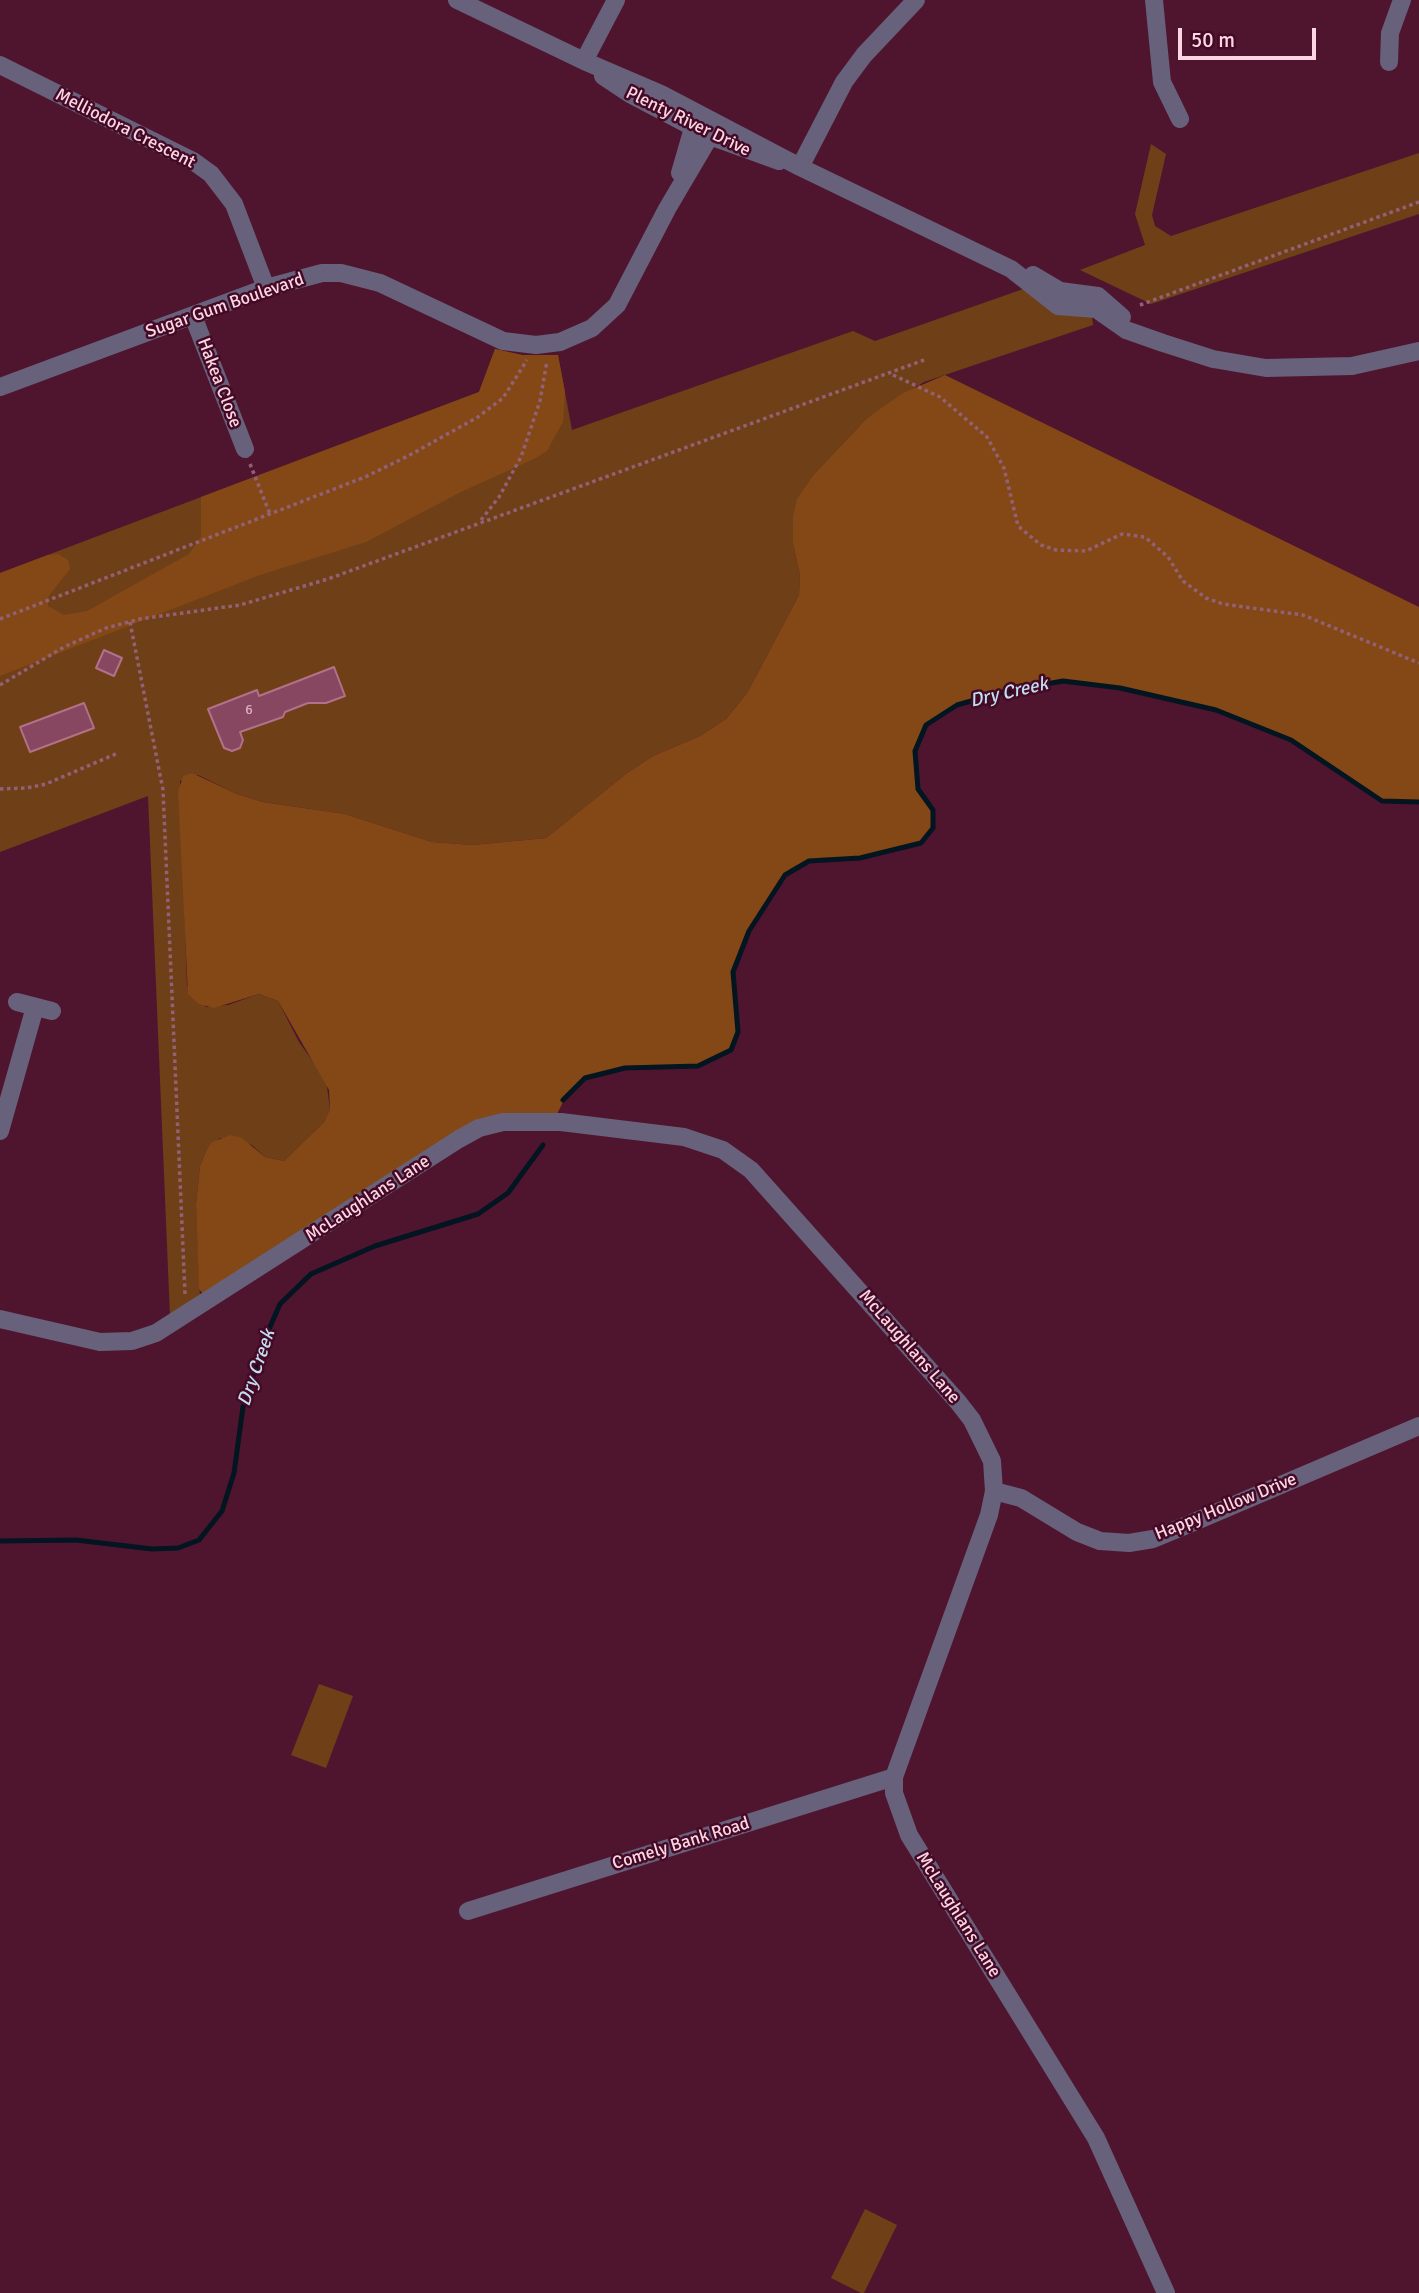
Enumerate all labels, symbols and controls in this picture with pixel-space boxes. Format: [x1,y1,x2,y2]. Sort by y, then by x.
scale bar [1181,14,1319,58]
text: 50 m [1191,27,1235,53]
street label: Plenty River Drive [622,82,754,162]
street label: Melliodora Crescent [51,84,199,174]
street label: Sugar Gum Boulevard [143,269,307,343]
street label: Hakea Close [192,335,246,431]
water label: Dry Creek [968,673,1050,713]
house number: 6 [245,702,253,718]
street label: McLaughlans Lane [302,1151,434,1247]
street label: McLaughlans Lane [854,1286,964,1408]
water label: Dry Creek [233,1327,281,1409]
street label: Happy Hollow Drive [1152,1469,1300,1545]
street label: Comely Bank Road [610,1813,752,1875]
street label: McLaughlans Lane [911,1848,1005,1982]

